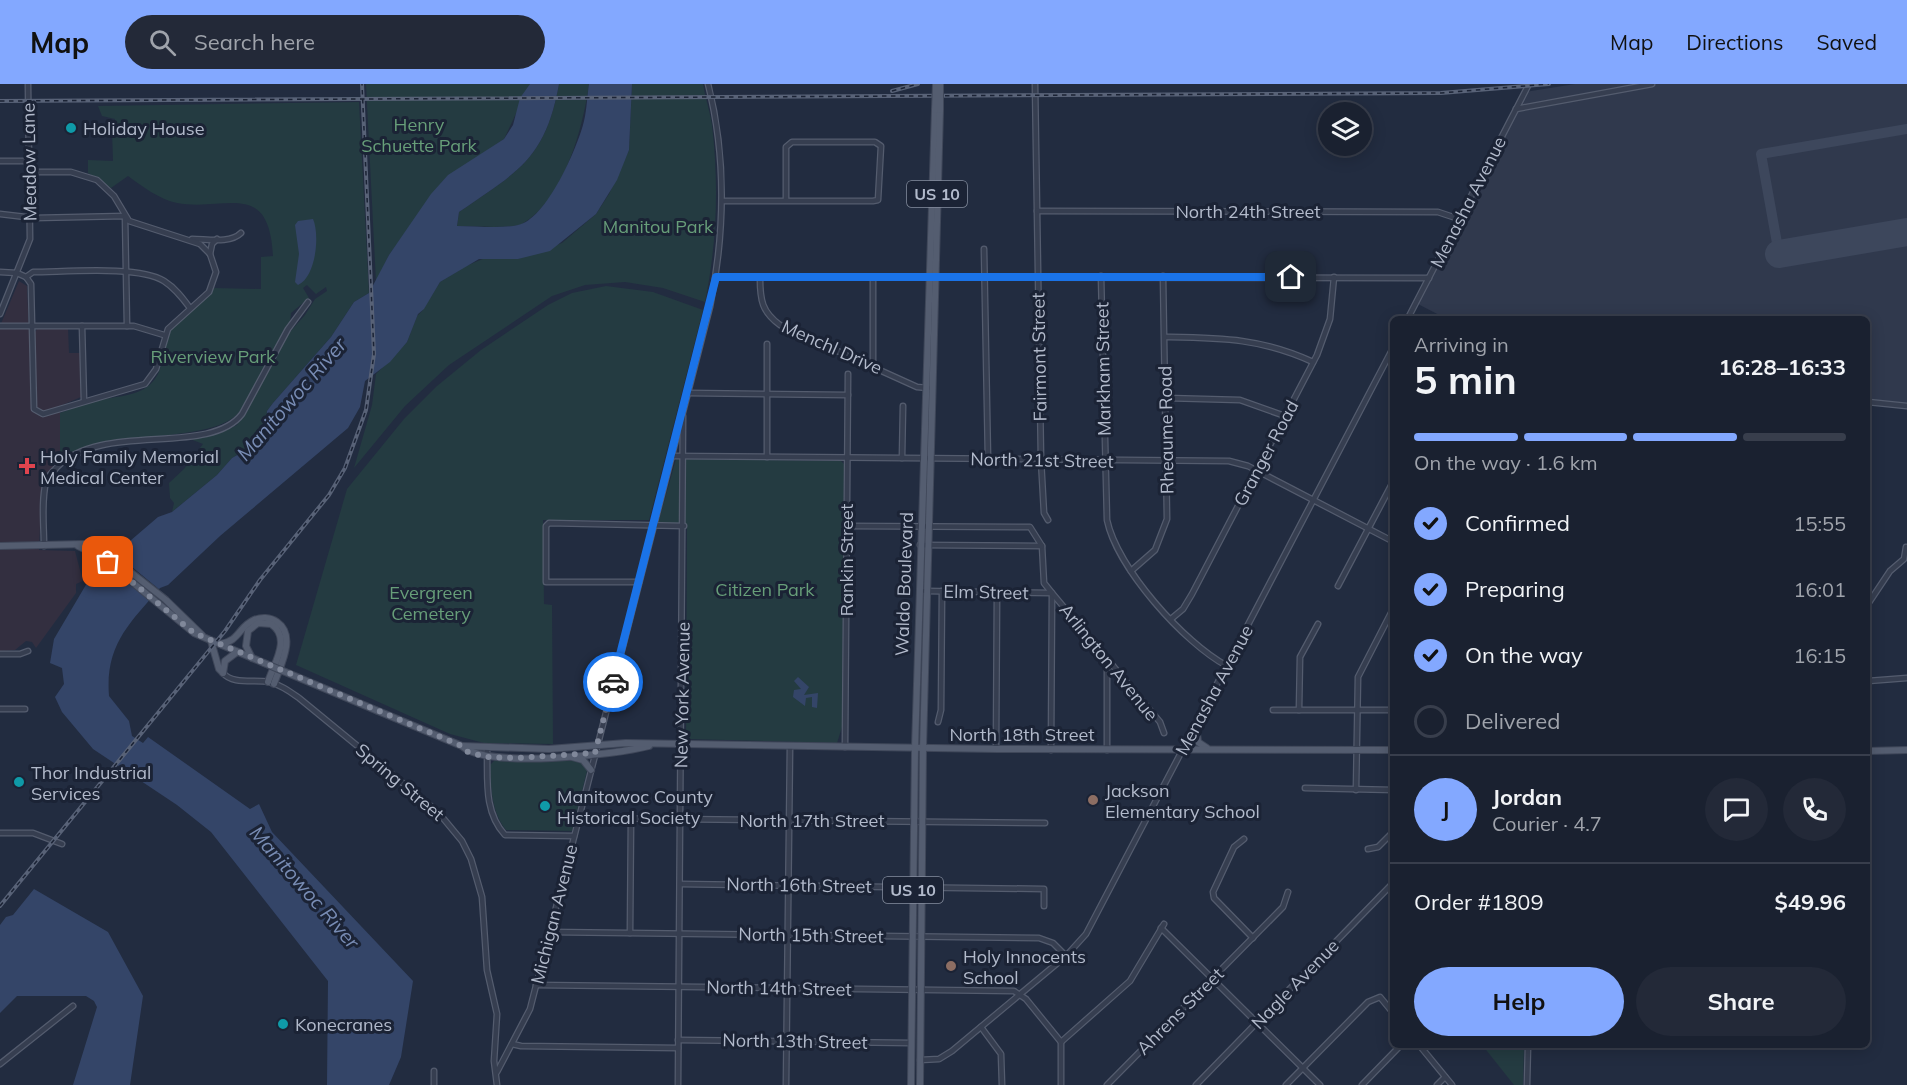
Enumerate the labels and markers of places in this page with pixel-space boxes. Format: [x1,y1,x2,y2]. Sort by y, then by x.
place label: Holiday House [83,117,205,140]
marker: Holiday House [64,121,78,135]
pin [1265,251,1316,302]
place label: Holy Family Memorial Medical Center [40,445,219,489]
marker: Holy Family Memorial Medical Center [18,457,36,475]
pin [82,536,133,587]
place label: Thor Industrial Services [31,761,151,805]
marker: Thor Industrial Services [12,775,26,789]
place label: Jackson Elementary School [1105,779,1260,823]
place label: Manitowoc County Historical Society [557,785,713,829]
marker: Jackson Elementary School [1086,793,1100,807]
marker: Manitowoc County Historical Society [538,799,552,813]
place label: Holy Innocents School [963,945,1086,989]
marker: Holy Innocents School [944,959,958,973]
place label: Konecranes [295,1013,392,1036]
marker: Konecranes [276,1017,290,1031]

